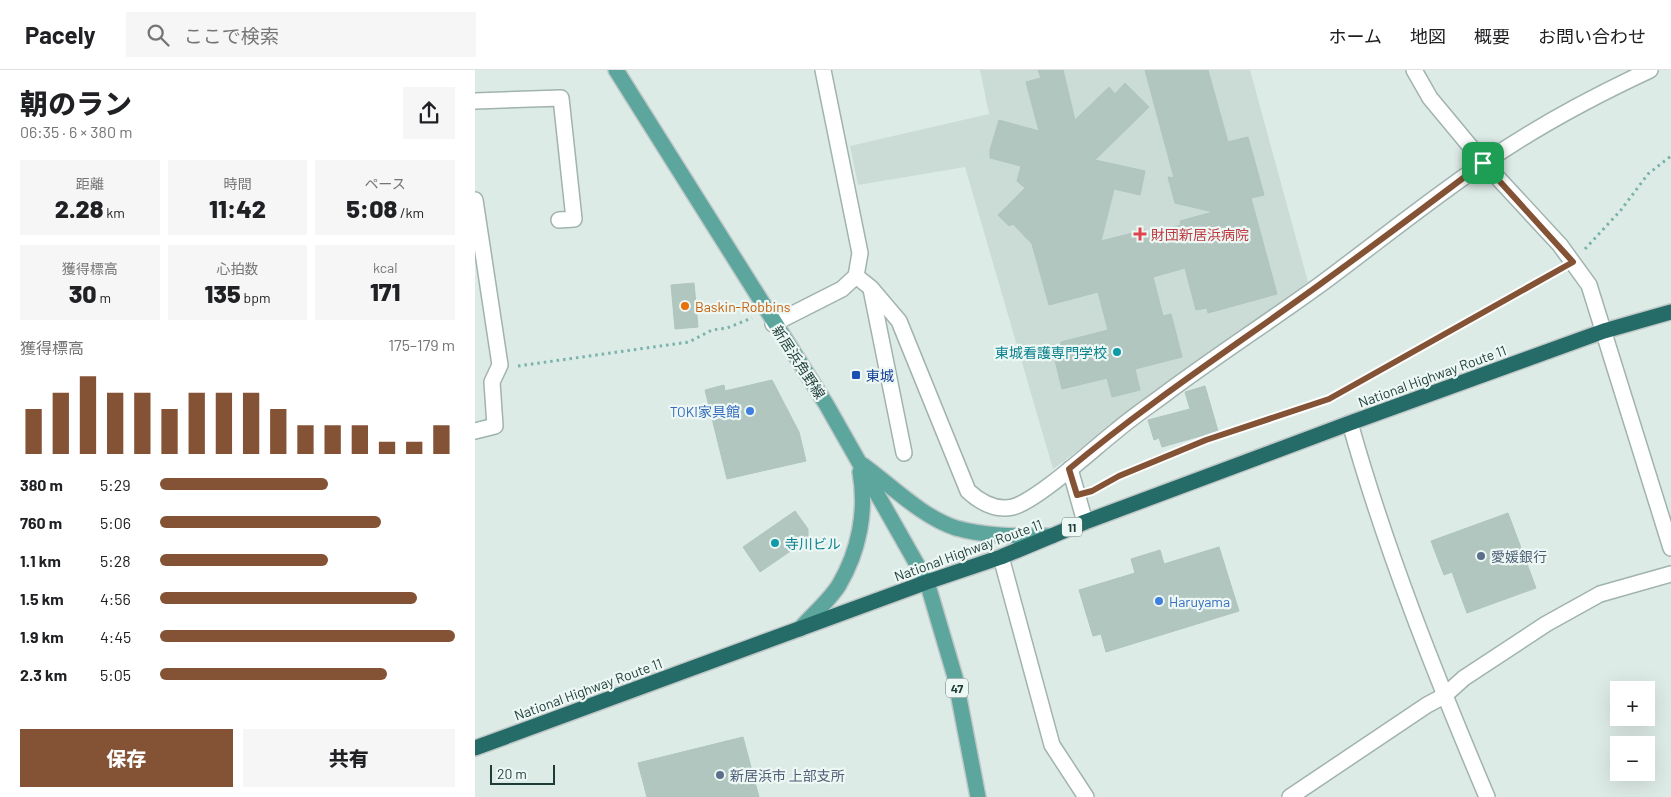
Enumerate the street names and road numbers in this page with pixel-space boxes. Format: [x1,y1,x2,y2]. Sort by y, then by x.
street label: 新居浜角野線 [769,322,829,402]
street label: National Highway Route 11 [1356,341,1508,411]
street label: National Highway Route 11 [892,515,1044,585]
road number: 11 [1062,518,1082,537]
street label: National Highway Route 11 [512,654,664,724]
road number: 47 [946,678,968,698]

